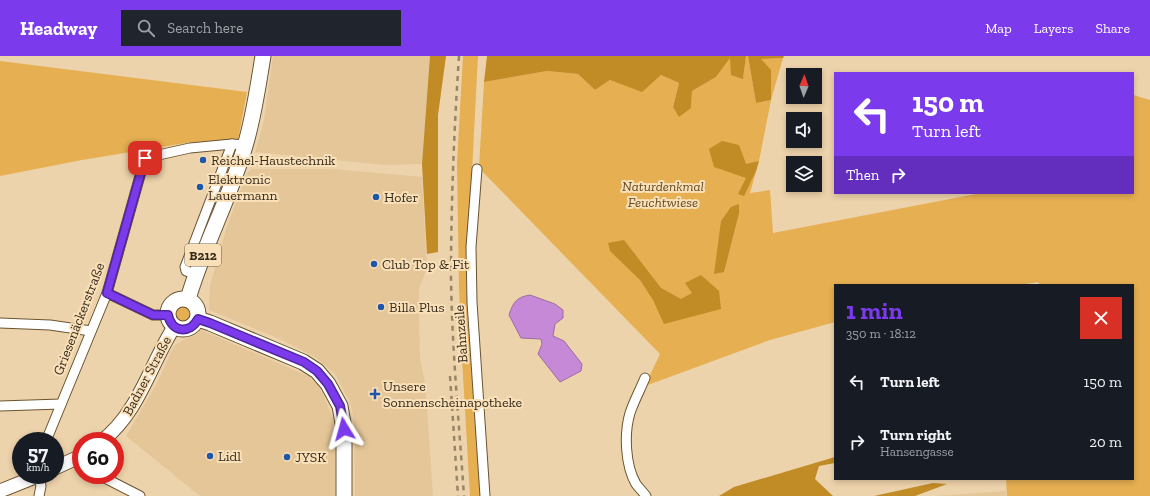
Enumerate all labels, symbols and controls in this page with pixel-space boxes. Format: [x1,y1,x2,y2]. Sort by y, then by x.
search box [121,10,401,46]
text: Headway [20,17,97,40]
icon: search [135,17,157,39]
text: Search here [167,19,243,37]
text: Map [985,20,1012,37]
text: Layers [1034,20,1073,37]
text: Share [1095,20,1130,37]
north arrow [786,68,822,104]
map controls [786,68,822,192]
text: 150 m [912,86,984,119]
icon: left [846,88,898,140]
button: sound [786,112,822,148]
text: Turn left [912,120,981,142]
pin [128,141,162,175]
icon: arrive [134,147,156,169]
place label: Reichel-Haustechnik [211,152,336,169]
marker: Reichel-Haustechnik [198,155,208,165]
button: layers [786,156,822,192]
icon: right [887,164,909,186]
text: Then [846,166,879,184]
place label: Elektronic Lauermann [208,171,278,204]
park label: Naturdenkmal Feuchtwiese [622,178,704,211]
marker: Elektronic Lauermann [195,182,205,192]
place label: Hofer [384,189,418,206]
marker: Hofer [371,192,381,202]
road number: B212 [185,244,221,266]
place label: Club Top & Fit [382,256,470,273]
marker: Club Top & Fit [369,259,379,269]
street label: Griesenäckerstraße [50,260,108,378]
text: 1 min [846,296,903,325]
button: close [1080,297,1122,339]
place label: Billa Plus [389,299,445,316]
marker: Billa Plus [376,302,386,312]
street label: Bahnzeile [450,304,472,364]
text: 350 m · 18:12 [846,326,916,341]
street label: Badner Straße [119,333,175,419]
icon: left [846,371,868,393]
text: Turn left [880,373,940,391]
text: 150 m [1084,373,1122,391]
place label: Unsere Sonnenscheinapotheke [383,378,523,411]
marker: Unsere Sonnenscheinapotheke [370,389,380,399]
position arrow [323,408,365,450]
text: Turn right [880,426,951,444]
icon: right [846,431,868,453]
speed limit sign: 60 [72,432,124,484]
text: 20 m [1089,433,1122,451]
text: 57 [28,441,48,465]
text: Hansengasse [880,444,954,459]
place label: Lidl [218,448,241,465]
place label: JYSK [295,449,326,466]
marker: Lidl [205,451,215,461]
marker: JYSK [282,452,292,462]
text: km/h [27,462,49,474]

